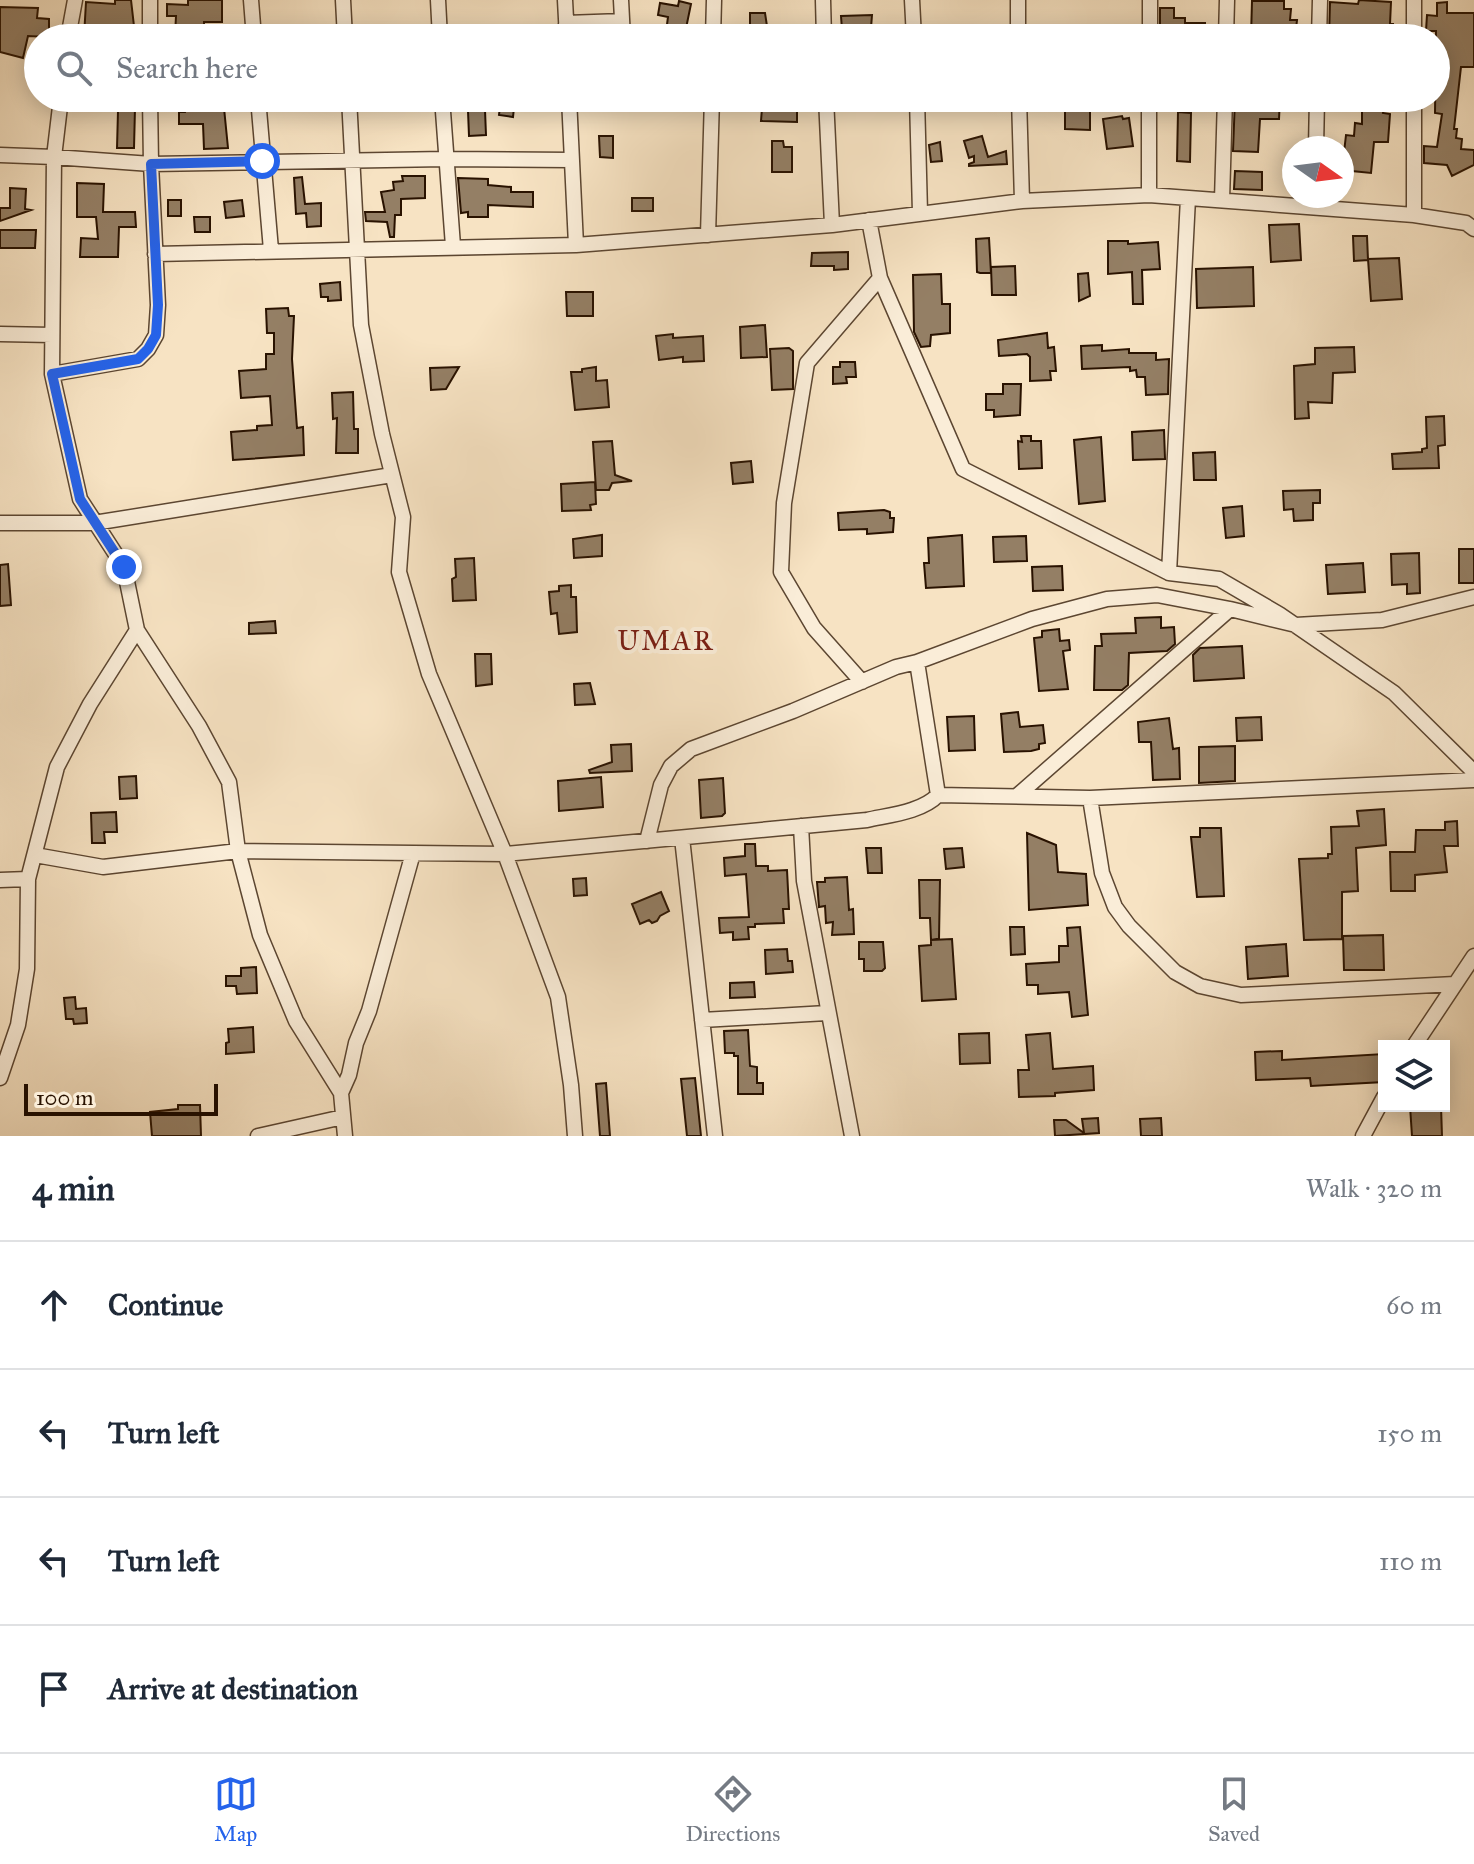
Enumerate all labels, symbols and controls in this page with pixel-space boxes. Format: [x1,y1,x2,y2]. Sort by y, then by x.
search box [24,24,1450,112]
icon: search [52,46,96,90]
text: Search here [116,50,258,86]
north arrow [1282,136,1354,208]
route start [244,143,280,179]
route end [106,549,142,585]
district label: UMAR [617,623,715,658]
map controls [1378,1040,1450,1112]
button: layers [1378,1040,1450,1112]
scale bar [24,1080,218,1116]
text: 100 m [36,1084,93,1111]
text: 4 min [32,1168,115,1209]
text: Walk · 320 m [1306,1172,1442,1204]
icon: ahead [32,1283,76,1327]
text: Continue [108,1287,223,1323]
text: 60 m [1386,1289,1442,1321]
icon: left [32,1411,76,1455]
text: Turn left [108,1415,219,1451]
text: 150 m [1377,1417,1442,1449]
icon: left [32,1539,76,1583]
text: Turn left [108,1543,219,1579]
text: 110 m [1379,1545,1442,1577]
icon: arrive [32,1667,76,1711]
text: Arrive at destination [108,1671,358,1707]
tab: Map [214,1772,258,1847]
tab: Directions [685,1772,780,1847]
tab: Saved [1208,1772,1260,1847]

